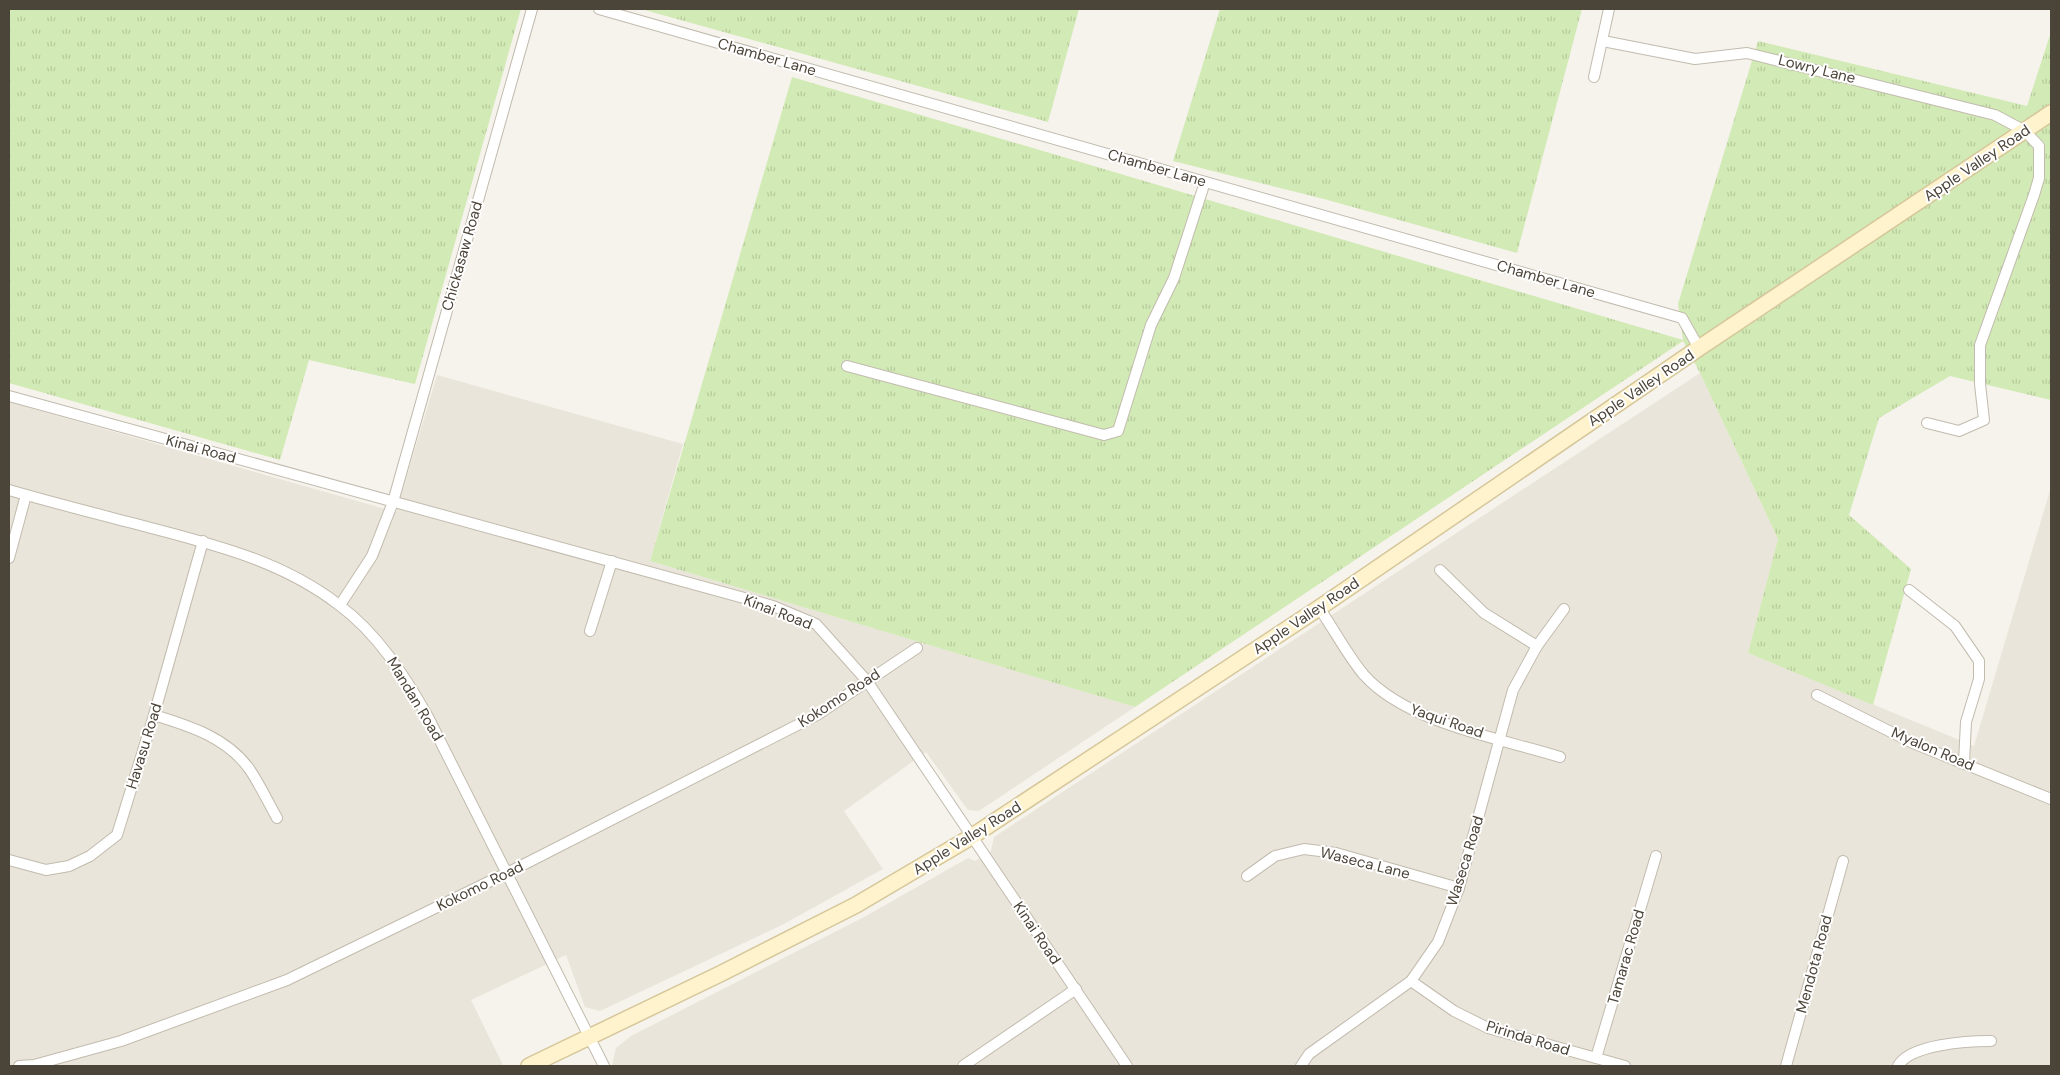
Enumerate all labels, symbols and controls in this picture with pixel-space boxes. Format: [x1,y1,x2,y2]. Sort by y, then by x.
street label: Chamber Lane [715,33,819,81]
street label: Lowry Lane [1776,50,1858,88]
street label: Apple Valley Road [1920,120,2034,206]
street label: Chamber Lane [1105,144,1209,192]
street label: Chickasaw Road [437,199,487,313]
street label: Chamber Lane [1494,255,1598,303]
street label: Apple Valley Road [1584,345,1698,431]
street label: Kinai Road [164,430,238,468]
street label: Apple Valley Road [1249,573,1363,659]
street label: Kinai Road [741,590,815,634]
street label: Mandan Road [382,653,448,745]
street label: Kokomo Road [794,664,884,732]
street label: Yaqui Road [1408,699,1486,743]
street label: Havasu Road [121,701,167,791]
street label: Myalon Road [1888,723,1978,775]
street label: Apple Valley Road [909,797,1025,879]
street label: Waseca Road [1442,813,1488,909]
street label: Waseca Lane [1318,842,1412,884]
street label: Kokomo Road [433,856,527,916]
street label: Kinai Road [1009,898,1065,968]
street label: Tamarac Road [1603,907,1649,1007]
street label: Mendota Road [1791,913,1837,1015]
street label: Pirinda Road [1484,1016,1572,1060]

